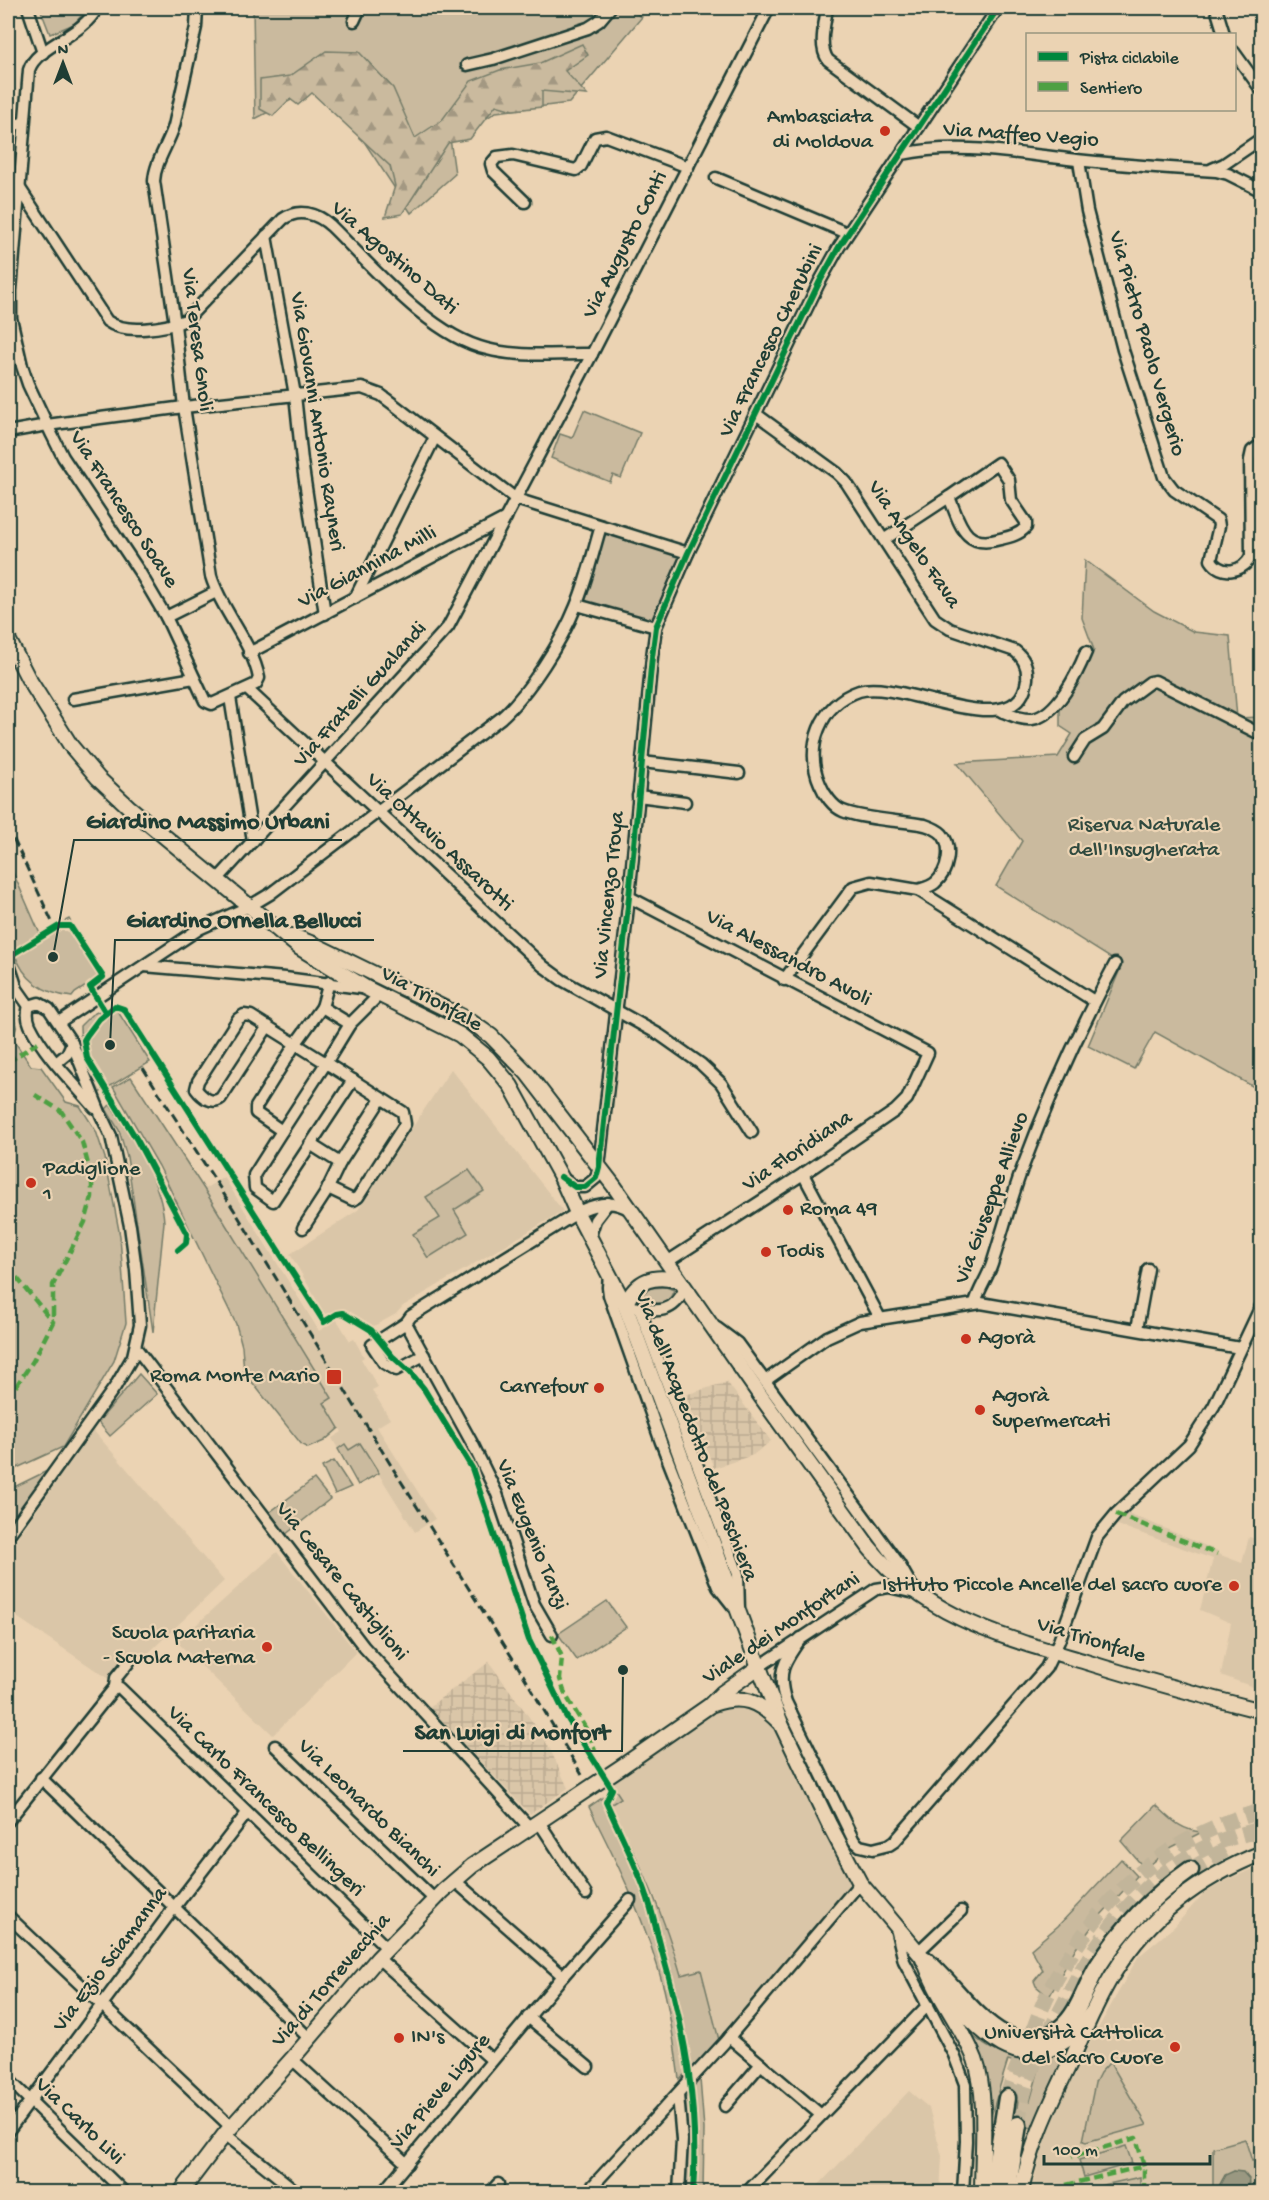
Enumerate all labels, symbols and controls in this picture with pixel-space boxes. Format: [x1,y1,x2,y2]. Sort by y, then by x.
north arrow [33,33,93,93]
legend [1026,33,1236,111]
text: N [58,42,69,61]
text: Pista ciclabile [1079,49,1180,70]
text: Sentiero [1080,79,1142,100]
place label: Ambasciata di Moldova [767,105,874,156]
street label: Via Maffeo Vegio [941,118,1100,154]
marker: Ambasciata di Moldova [878,124,892,138]
street label: Via Augusto Conti [577,167,674,324]
street label: Via Agostino Dati [324,196,463,321]
street label: Via Pietro Paolo Vergerio [1101,228,1191,459]
street label: Via Francesco Cherubini [713,240,830,443]
street label: Via Teresa Gnoli [174,266,218,413]
street label: Via Giovanni Antonio Rayneri [283,290,349,553]
street label: Via Francesco Soave [62,426,184,594]
street label: Via Angelo Fava [860,475,966,615]
street label: Via Giannina Milli [293,521,442,616]
street label: Via Fratelli Gualandi [288,617,433,774]
street label: Via Ottavio Assarotti [359,767,518,918]
callout: Giardino Massimo Urbani [74,798,342,840]
text: Giardino Massimo Urbani [86,809,330,838]
street label: Via Vincenzo Troya [588,809,632,981]
park label: Riserva Naturale dell'Insugherata [1068,813,1221,864]
callout: Giardino Ornella Bellucci [115,898,374,940]
street label: Via Alessandro Avoli [700,904,875,1014]
text: Giardino Ornella Bellucci [126,908,362,937]
street label: Via Trionfale [375,961,487,1039]
street label: Via Floridiana [737,1105,859,1199]
street label: Via Giuseppe Allievo [949,1109,1036,1288]
place label: Padiglione 1 [42,1157,141,1208]
marker: Padiglione 1 [24,1176,38,1190]
place label: Roma 49 [800,1197,877,1223]
marker: Roma 49 [781,1203,795,1217]
place label: Todis [776,1239,825,1265]
marker: Todis [759,1245,773,1259]
street label: Via dell'Acquedotto del Peschiera [627,1286,763,1586]
place label: Agorà [978,1326,1036,1352]
marker: Agorà [959,1332,973,1346]
place label: Roma Monte Mario [150,1364,320,1390]
marker: Roma Monte Mario [325,1368,343,1386]
place label: Carrefour [500,1375,589,1401]
marker: Carrefour [592,1381,606,1395]
place label: Agorà Supermercati [992,1384,1111,1435]
marker: Agorà Supermercati [973,1403,987,1417]
street label: Via Eugenio Tanzi [489,1455,573,1614]
street label: Via Cesare Castiglioni [268,1496,413,1667]
street label: Viale dei Monfortani [697,1567,866,1692]
place label: Istituto Piccole Ancelle del sacro cuore [882,1573,1223,1599]
marker: Istituto Piccole Ancelle del sacro cuore [1227,1579,1241,1593]
street label: Via Trionfale [1032,1612,1149,1670]
place label: Scuola paritaria - Scuola Materna [103,1621,256,1672]
marker: Scuola paritaria - Scuola Materna [260,1640,274,1654]
street label: Via Carlo Francesco Bellingeri [160,1700,369,1903]
callout: San Luigi di Monfort [403,1709,622,1751]
text: San Luigi di Monfort [415,1720,612,1749]
street label: Via Leonardo Bianchi [291,1734,445,1884]
street label: Via Ezio Sciamanna [47,1882,174,2038]
street label: Via di Torrevecchia [266,1908,398,2054]
place label: Università Cattolica del Sacro Cuore [984,2021,1164,2072]
place label: IN's [411,2025,445,2051]
street label: Via Pieve Ligure [384,2028,498,2156]
marker: IN's [392,2031,406,2045]
marker: Università Cattolica del Sacro Cuore [1168,2040,1182,2054]
street label: Via Carlo Livi [28,2072,129,2171]
scale bar [1044,2128,1210,2166]
text: 100 m [1052,2141,1098,2162]

